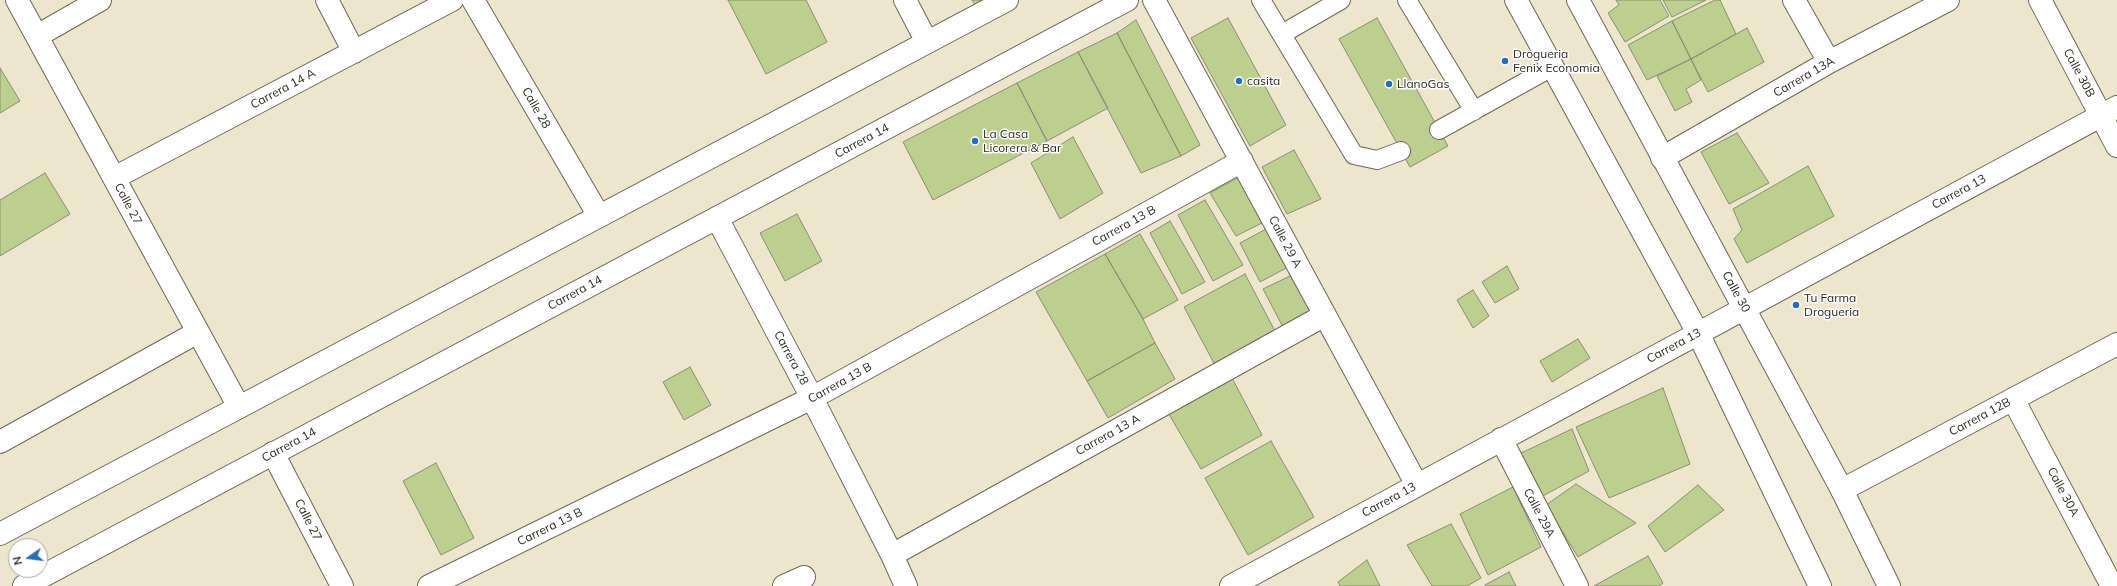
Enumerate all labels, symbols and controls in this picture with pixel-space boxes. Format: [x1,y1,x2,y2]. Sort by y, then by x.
street label: Calle 30B [2060,46,2098,100]
place label: Drogueria Fenix Economia [1513,47,1600,75]
street label: Carrera 13A [1771,54,1837,100]
marker: Drogueria Fenix Economia [1500,56,1510,66]
street label: Carrera 14 A [248,66,318,112]
place label: casita [1247,74,1280,88]
marker: casita [1234,76,1244,86]
place label: LlanoGas [1397,77,1449,91]
marker: LlanoGas [1384,79,1394,89]
street label: Calle 28 [519,85,553,131]
street label: Carrera 14 [832,121,892,161]
place label: La Casa Licorera & Bar [983,127,1061,155]
marker: La Casa Licorera & Bar [970,136,980,146]
street label: Carrera 13 [1929,172,1989,212]
street label: Calle 27 [111,181,145,227]
street label: Carrera 13 B [1090,203,1158,249]
street label: Calle 29 A [1265,213,1305,271]
street label: Calle 30 [1719,269,1753,315]
street label: Carrera 14 [545,273,605,313]
place label: Tu Farma Drogueria [1804,291,1859,319]
marker: Tu Farma Drogueria [1791,300,1801,310]
street label: Carrera 13 [1644,326,1704,366]
street label: Carrera 28 [771,328,811,388]
street label: Carrera 13 B [806,360,874,406]
street label: Carrera 12B [1947,395,2013,439]
street label: Carrera 13 A [1073,411,1143,459]
street label: Carrera 14 [259,425,319,465]
street label: Calle 30A [2044,465,2082,519]
street label: Carrera 13 [1359,480,1419,520]
street label: Calle 29A [1520,486,1558,540]
street label: Calle 27 [291,497,325,543]
street label: Carrera 13 B [515,505,585,549]
north arrow [8,538,48,578]
text: N [10,555,25,566]

